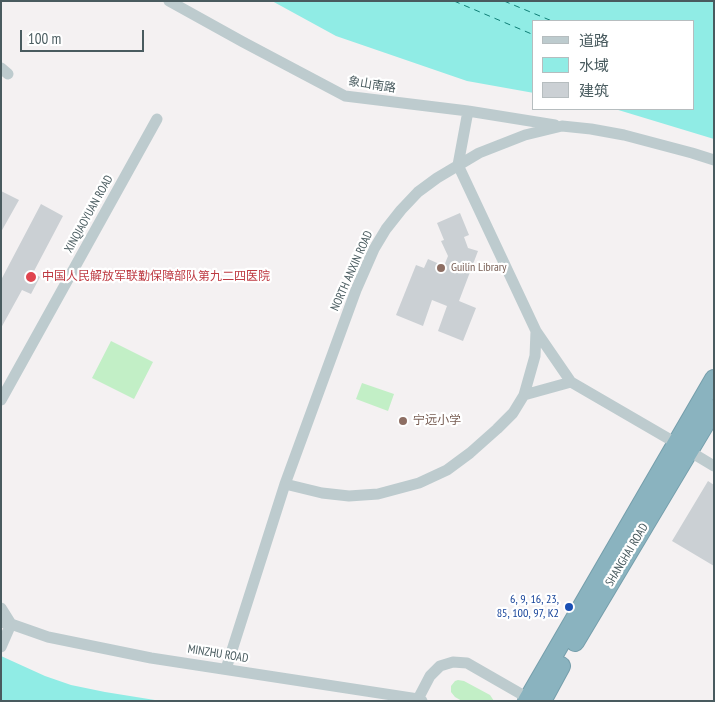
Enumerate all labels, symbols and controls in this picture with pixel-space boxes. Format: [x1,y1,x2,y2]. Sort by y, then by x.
scale bar [22,20,146,52]
legend [532,20,695,110]
text: 100 m [28,29,61,48]
text: 道路 [579,31,609,50]
text: 水域 [579,56,609,75]
street label: 象山南路 [347,74,397,96]
text: 建筑 [579,81,609,100]
street label: XINQIAOYUAN ROAD [62,173,116,255]
street label: NORTH ANXIN ROAD [328,229,376,313]
place label: Guilin Library [451,261,507,275]
marker: Guilin Library [435,262,447,274]
marker: 中国人民解放军联勤保障部队第九二四医院 [24,270,38,284]
place label: 中国人民解放军联勤保障部队第九二四医院 [42,270,270,284]
place label: 宁远小学 [413,414,461,428]
marker: 宁远小学 [397,415,409,427]
street label: SHANGHAI ROAD [603,521,651,589]
place label: 6, 9, 16, 23, 85, 100, 97, K2 [497,593,559,621]
marker: 6, 9, 16, 23, 85, 100, 97, K2 [563,601,575,613]
street label: MINZHU ROAD [187,642,249,666]

